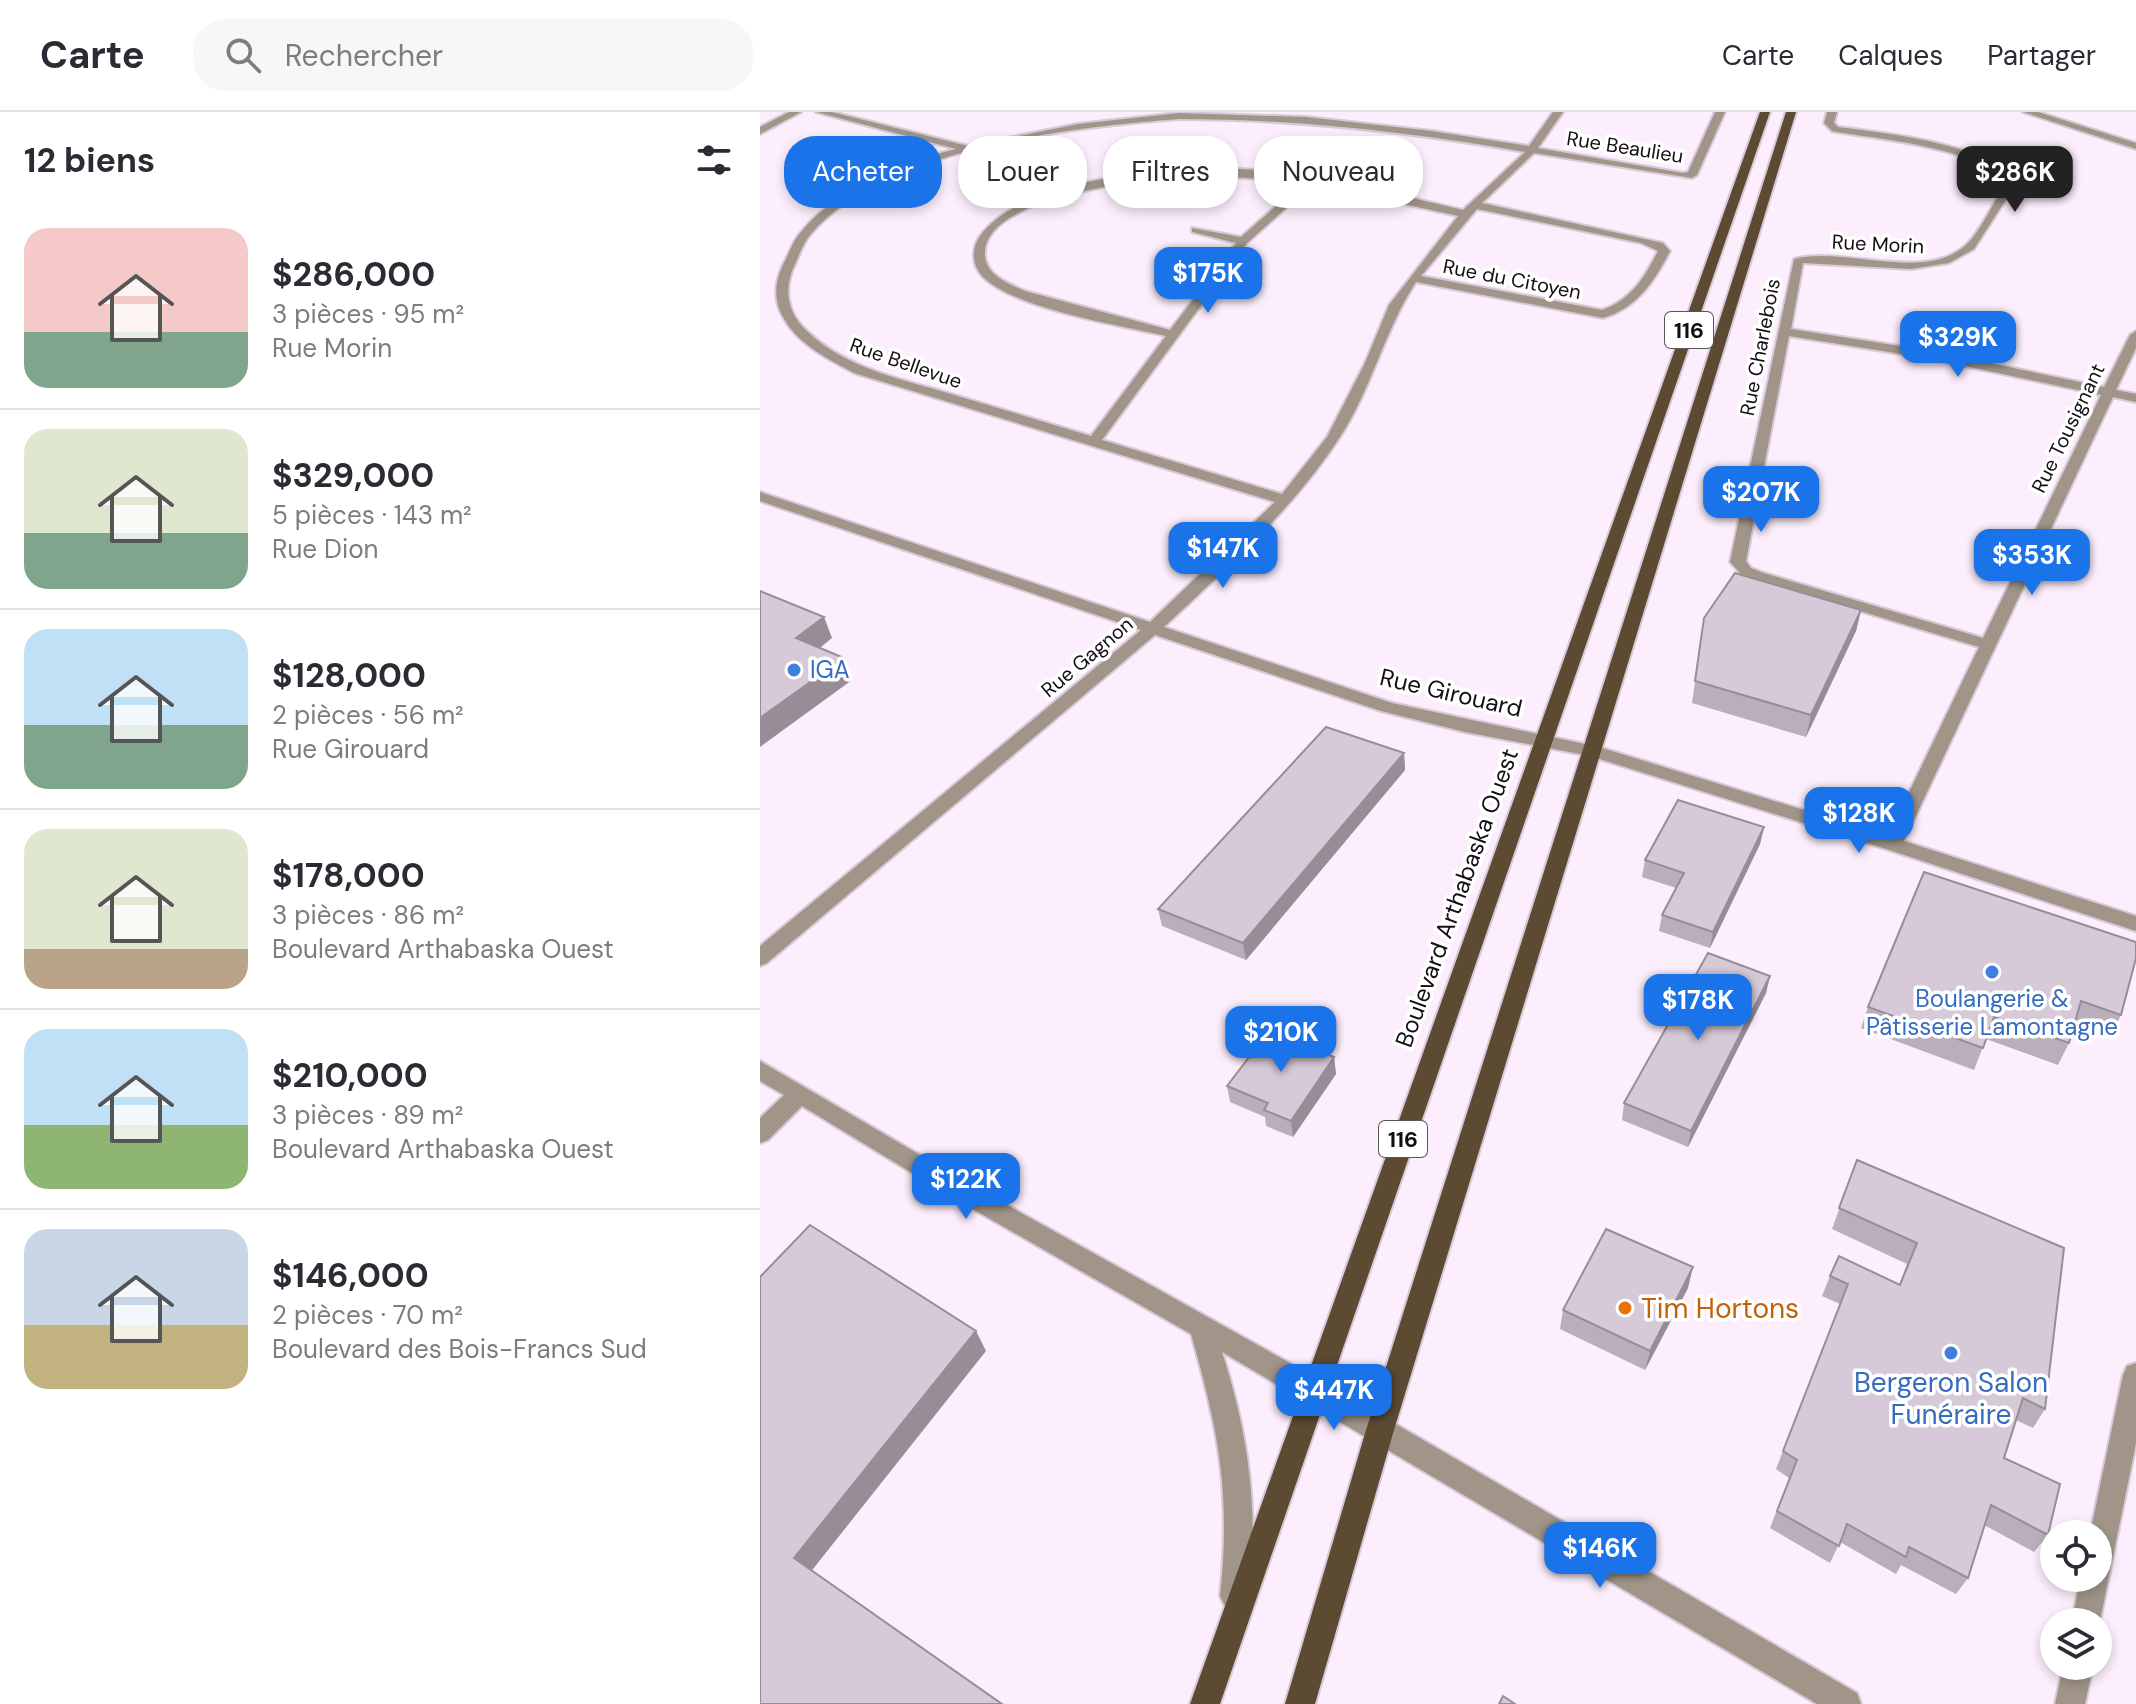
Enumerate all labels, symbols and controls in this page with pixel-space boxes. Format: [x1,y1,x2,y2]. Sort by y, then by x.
search box [193,19,753,91]
text: Carte [40,30,145,80]
icon: search [221,33,265,77]
text: Rechercher [285,36,443,75]
text: Carte [1722,37,1794,74]
text: Calques [1838,37,1943,74]
text: Partager [1987,37,2096,74]
street label: Rue Beaulieu [1565,125,1685,169]
chip: Acheter [784,136,942,208]
chip: Louer [958,136,1087,208]
chip: Filtres [1103,136,1238,208]
chip: Nouveau [1254,136,1423,208]
text: 12 biens [24,138,155,183]
icon: filters [692,138,736,182]
pin: $286K [1959,146,2071,214]
text: $286K [1975,155,2055,189]
street label: Rue Morin [1831,229,1925,259]
pin: $175K [1152,247,1264,315]
text: $286,000 [272,252,435,297]
street label: Rue du Citoyen [1441,253,1583,305]
text: $175K [1172,256,1244,290]
icon: home [88,260,184,356]
street label: Rue Charlebois [1734,276,1786,418]
text: 3 pièces · 95 m² [272,297,464,331]
pin: $329K [1902,311,2014,379]
road number: 116 [1665,312,1713,348]
text: $329K [1918,320,1998,354]
text: Rue Morin [272,331,392,365]
street label: Rue Bellevue [847,332,965,394]
street label: Rue Tousignant [2026,359,2111,497]
text: $329,000 [272,453,434,498]
icon: home [88,461,184,557]
pin: $207K [1705,466,1817,534]
text: $207K [1721,475,1801,509]
text: 5 pièces · 143 m² [272,498,472,532]
pin: $147K [1167,522,1279,590]
pin: $353K [1976,529,2088,597]
text: $147K [1186,531,1260,565]
text: Rue Dion [272,532,379,566]
text: $353K [1992,538,2072,572]
street label: Rue Gagnon [1036,611,1138,703]
text: $128,000 [272,653,426,698]
place label: IGA [810,654,850,685]
icon: home [88,661,184,757]
marker: IGA [785,661,803,679]
street label: Rue Girouard [1377,661,1525,724]
text: 2 pièces · 56 m² [272,698,464,732]
text: Rue Girouard [272,732,429,766]
street label: Boulevard Arthabaska Ouest [1388,744,1525,1051]
pin: $128K [1803,787,1915,855]
text: $128K [1822,796,1896,830]
text: $178,000 [272,853,425,898]
icon: home [88,861,184,957]
text: 3 pièces · 86 m² [272,898,464,932]
text: Boulevard Arthabaska Ouest [272,932,614,966]
marker: Boulangerie & Pâtisserie Lamontagne [1983,963,2001,981]
pin: $178K [1642,974,1754,1042]
text: $178K [1662,983,1734,1017]
place label: Boulangerie & Pâtisserie Lamontagne [1866,983,2118,1042]
pin: $210K [1225,1006,1337,1074]
text: $210K [1243,1015,1319,1049]
text: $210,000 [272,1053,428,1098]
icon: home [88,1061,184,1157]
text: 3 pièces · 89 m² [272,1098,463,1132]
road number: 116 [1379,1121,1427,1157]
text: Boulevard Arthabaska Ouest [272,1132,614,1166]
pin: $122K [910,1153,1022,1221]
text: $122K [930,1162,1002,1196]
text: $146,000 [272,1253,429,1298]
icon: home [88,1261,184,1357]
place label: Tim Hortons [1641,1290,1799,1327]
text: 2 pièces · 70 m² [272,1298,463,1332]
marker: Tim Hortons [1616,1299,1634,1317]
text: Boulevard des Bois-Francs Sud [272,1332,647,1366]
marker: Bergeron Salon Funéraire [1942,1344,1960,1362]
pin: $447K [1278,1364,1390,1432]
place label: Bergeron Salon Funéraire [1854,1364,2048,1433]
text: $447K [1294,1373,1374,1407]
map controls [2040,1520,2112,1680]
button: locate [2040,1520,2112,1592]
pin: $146K [1544,1522,1656,1590]
text: $146K [1562,1531,1638,1565]
button: layers [2040,1608,2112,1680]

